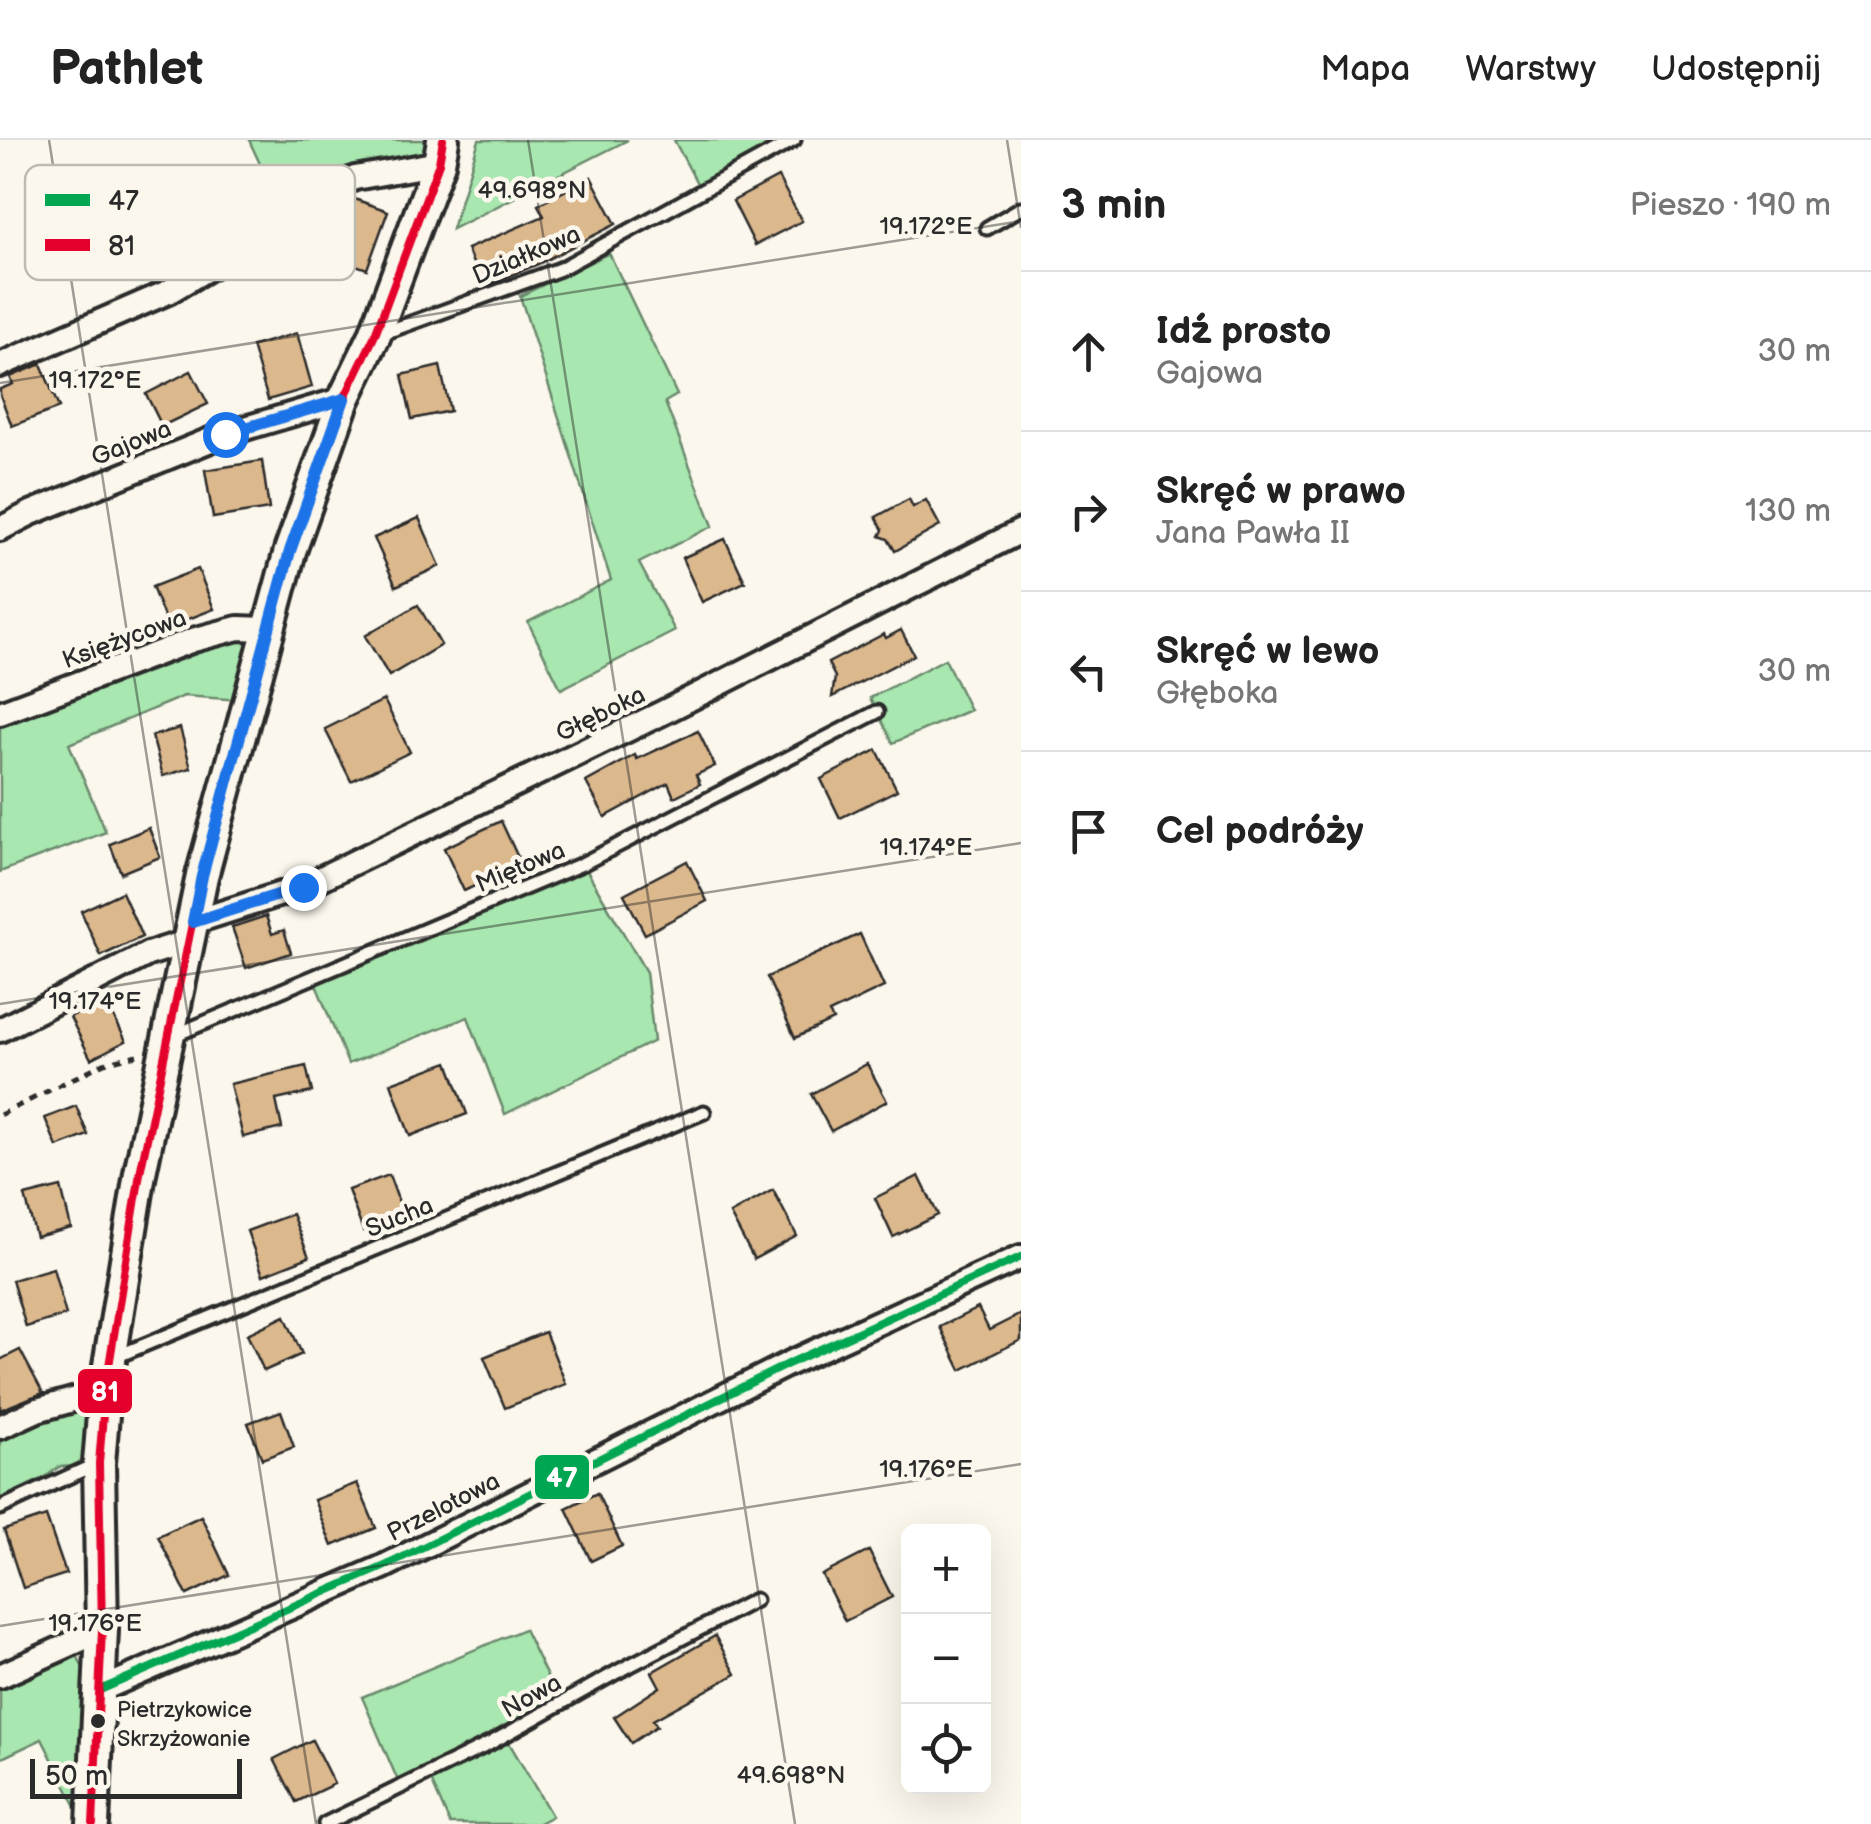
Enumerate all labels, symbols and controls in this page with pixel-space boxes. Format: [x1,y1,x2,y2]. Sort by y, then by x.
text: Pathlet [50,41,203,98]
text: Mapa [1320,48,1410,91]
text: Warstwy [1465,48,1596,91]
text: Udostępnij [1651,48,1821,91]
legend [25,165,355,280]
text: 49.698°N [477,175,587,206]
text: 3 min [1061,180,1166,231]
text: 47 [108,185,139,218]
text: Pieszo · 190 m [1630,186,1831,225]
text: 19.172°E [880,211,972,242]
street label: Działkowa [468,219,585,292]
text: 81 [108,230,135,263]
text: Idź prosto [1156,309,1331,354]
icon: ahead [1061,324,1116,379]
text: 30 m [1757,332,1831,371]
text: Gajowa [1156,354,1263,393]
text: 19.172°E [49,365,141,396]
route start [203,412,249,458]
street label: Gajowa [87,413,176,473]
text: Skręć w prawo [1156,469,1406,514]
icon: right [1061,484,1116,539]
text: 130 m [1745,492,1831,531]
text: Jana Pawła II [1156,514,1350,553]
street label: Księżycowa [58,603,191,676]
text: Skręć w lewo [1156,629,1379,674]
icon: left [1061,644,1116,699]
text: 30 m [1757,652,1831,691]
text: Głęboka [1156,674,1278,713]
street label: Głęboka [551,679,650,749]
icon: arrive [1061,804,1116,859]
text: Cel podróży [1156,809,1364,854]
text: 19.174°E [879,832,973,863]
street label: Miętowa [471,835,570,900]
route end [281,865,327,911]
text: 19.174°E [48,986,142,1017]
street label: Sucha [361,1190,438,1245]
line badge: 81 [76,1367,134,1415]
text: 81 [91,1376,119,1409]
line badge: 47 [533,1453,591,1501]
text: 19.176°E [879,1454,973,1485]
text: 47 [546,1462,578,1495]
street label: Przelotowa [382,1466,505,1549]
map controls [901,1524,991,1794]
button: + [901,1524,991,1614]
text: 19.176°E [48,1608,142,1639]
button: − [901,1614,991,1704]
street label: Nowa [496,1667,567,1725]
place label: Pietrzykowice Skrzyżowanie [117,1697,252,1753]
button: locate [901,1704,991,1794]
marker: Pietrzykowice Skrzyżowanie [88,1711,108,1731]
scale bar [30,1754,242,1798]
text: 50 m [45,1760,108,1793]
text: 49.698°N [736,1760,846,1791]

